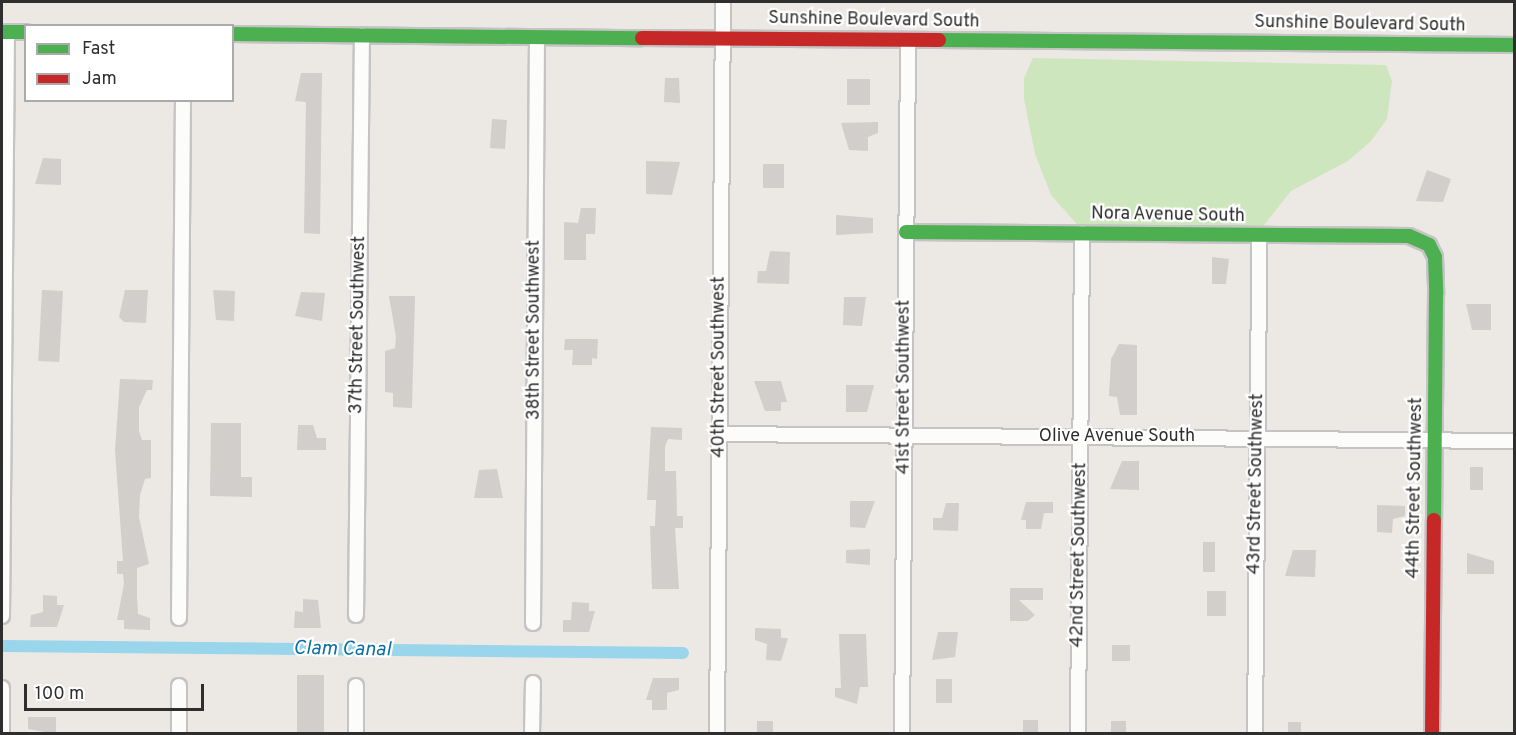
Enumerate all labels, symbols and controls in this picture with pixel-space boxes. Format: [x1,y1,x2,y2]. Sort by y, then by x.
street label: Sunshine Boulevard South [768,8,980,34]
street label: Sunshine Boulevard South [1254,12,1466,38]
legend [24,24,234,102]
text: Fast [82,38,115,61]
text: Jam [82,68,117,91]
street label: Nora Avenue South [1090,204,1246,228]
street label: 37th Street Southwest [347,236,371,414]
street label: 38th Street Southwest [524,240,546,420]
street label: 40th Street Southwest [709,276,731,458]
street label: 41st Street Southwest [894,300,916,474]
street label: 43rd Street Southwest [1245,393,1269,575]
street label: 44th Street Southwest [1404,397,1428,579]
street label: Olive Avenue South [1038,426,1196,448]
street label: 42nd Street Southwest [1068,462,1092,648]
water label: Clam Canal [293,637,391,663]
scale bar [27,672,207,710]
text: 100 m [35,683,84,706]

